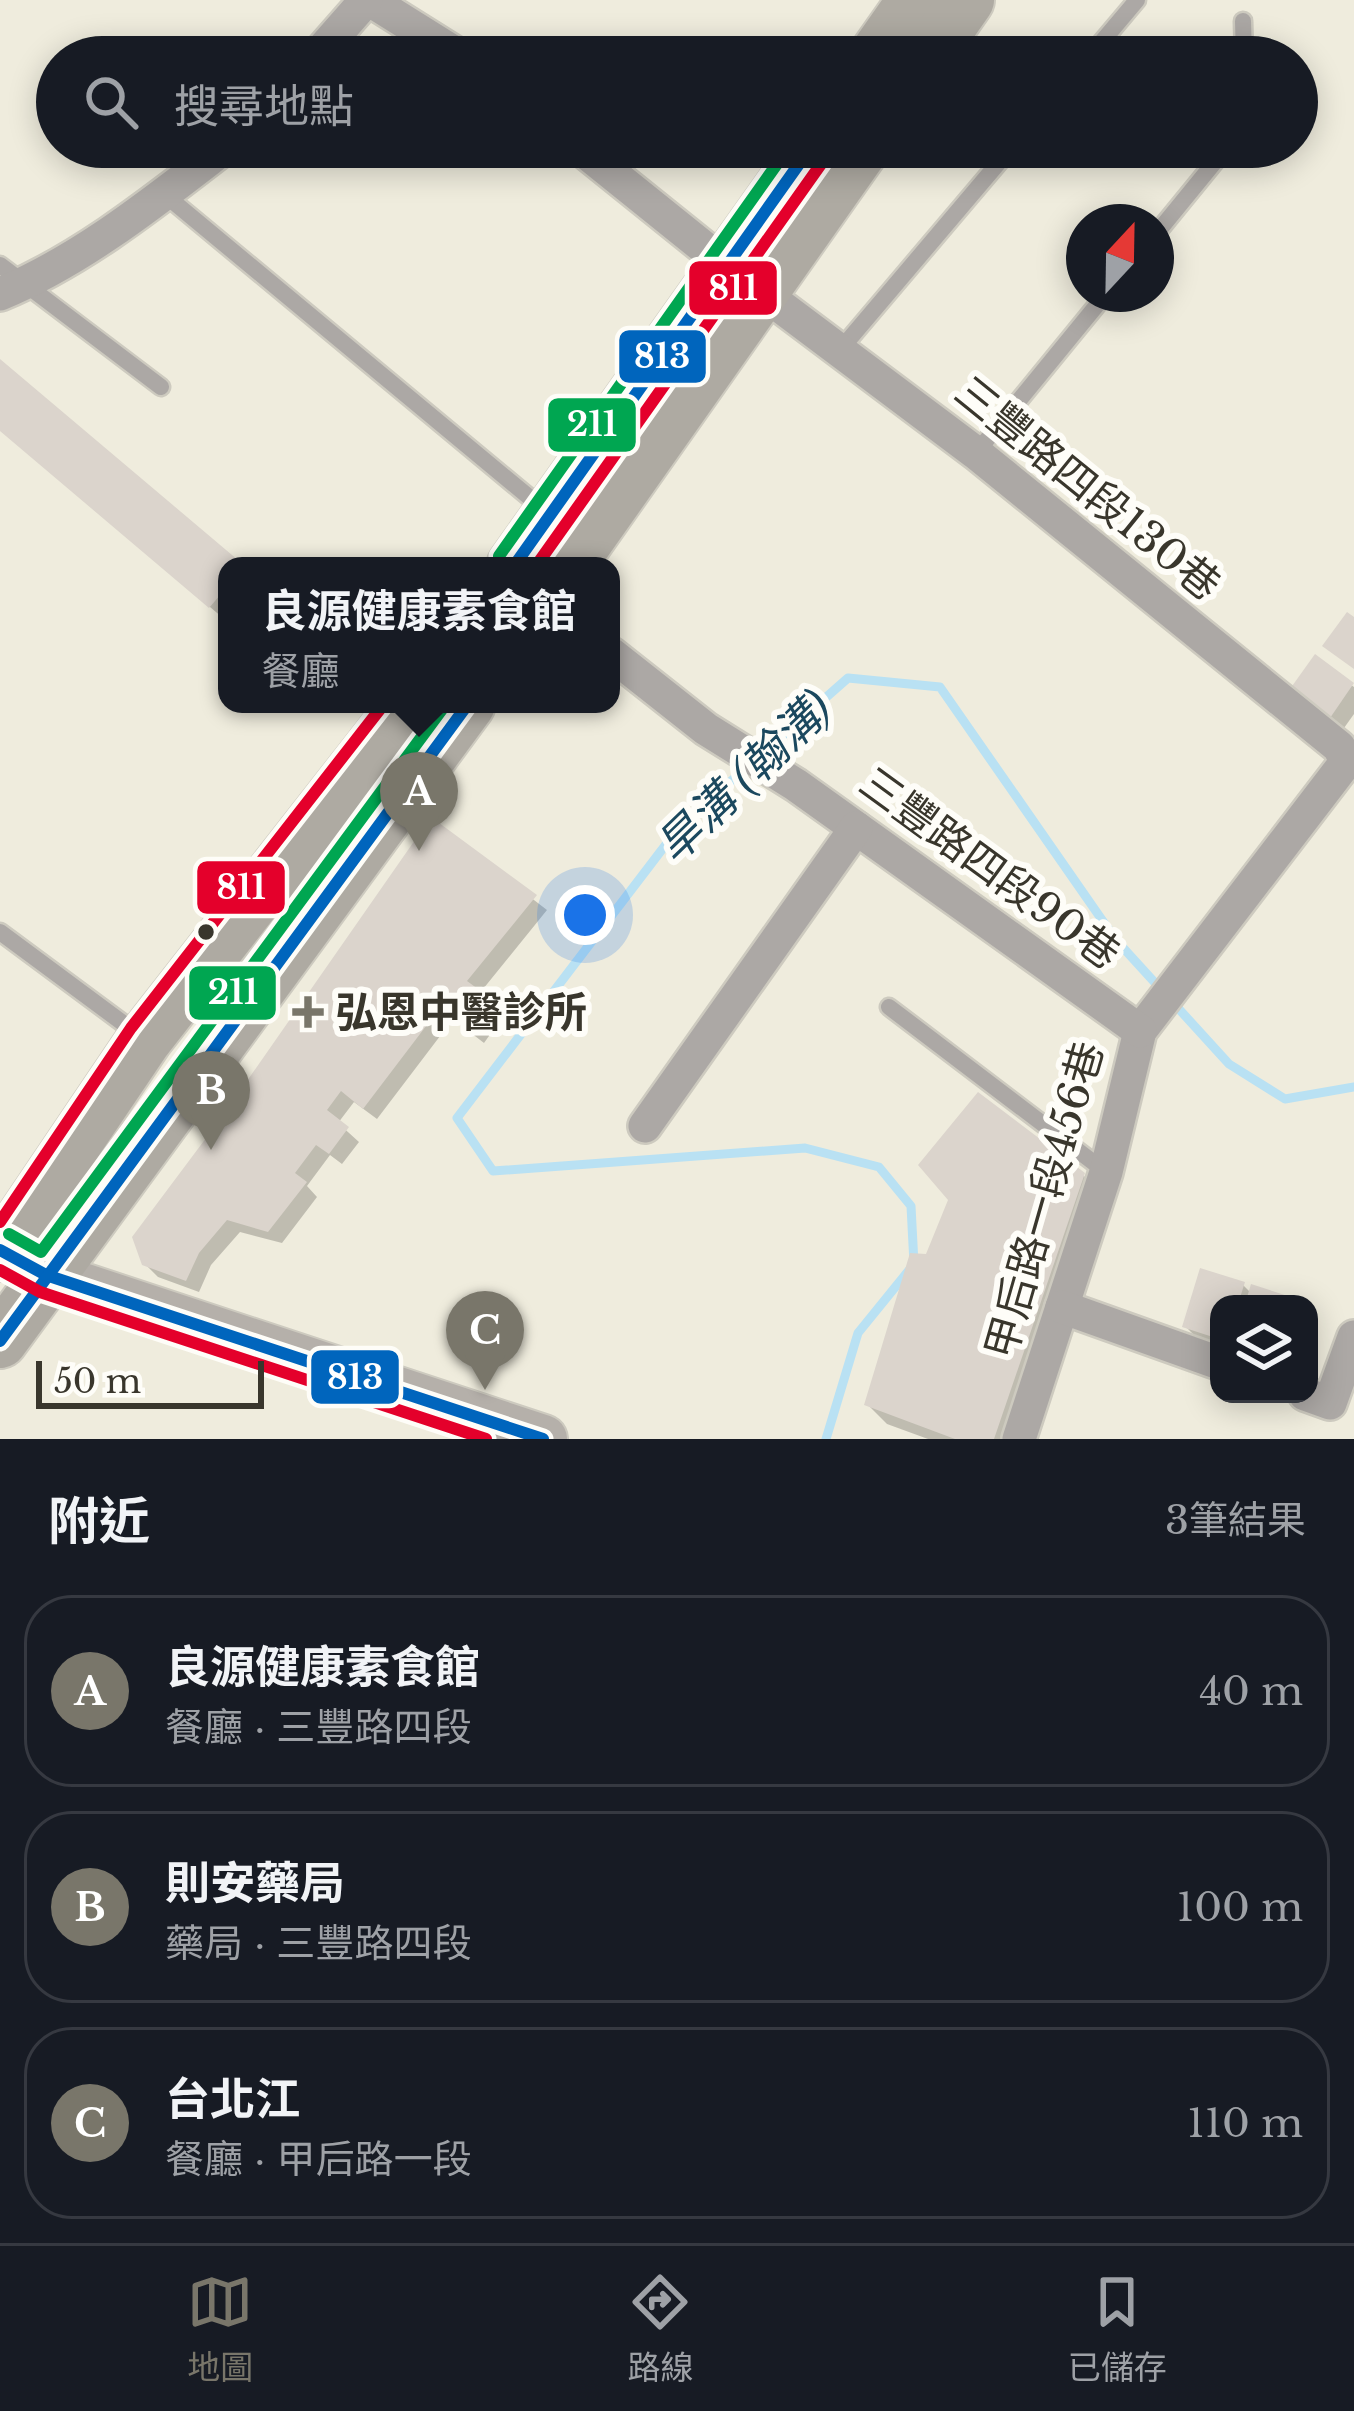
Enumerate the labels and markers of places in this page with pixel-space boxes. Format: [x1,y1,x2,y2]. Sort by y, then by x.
pin: A [380,752,458,851]
unlabelled marker [195,921,217,943]
place label: 弘恩中醫診所 [335,986,587,1038]
marker: 弘恩中醫診所 [292,996,324,1028]
pin: B [172,1051,250,1150]
pin: C [446,1291,524,1390]

